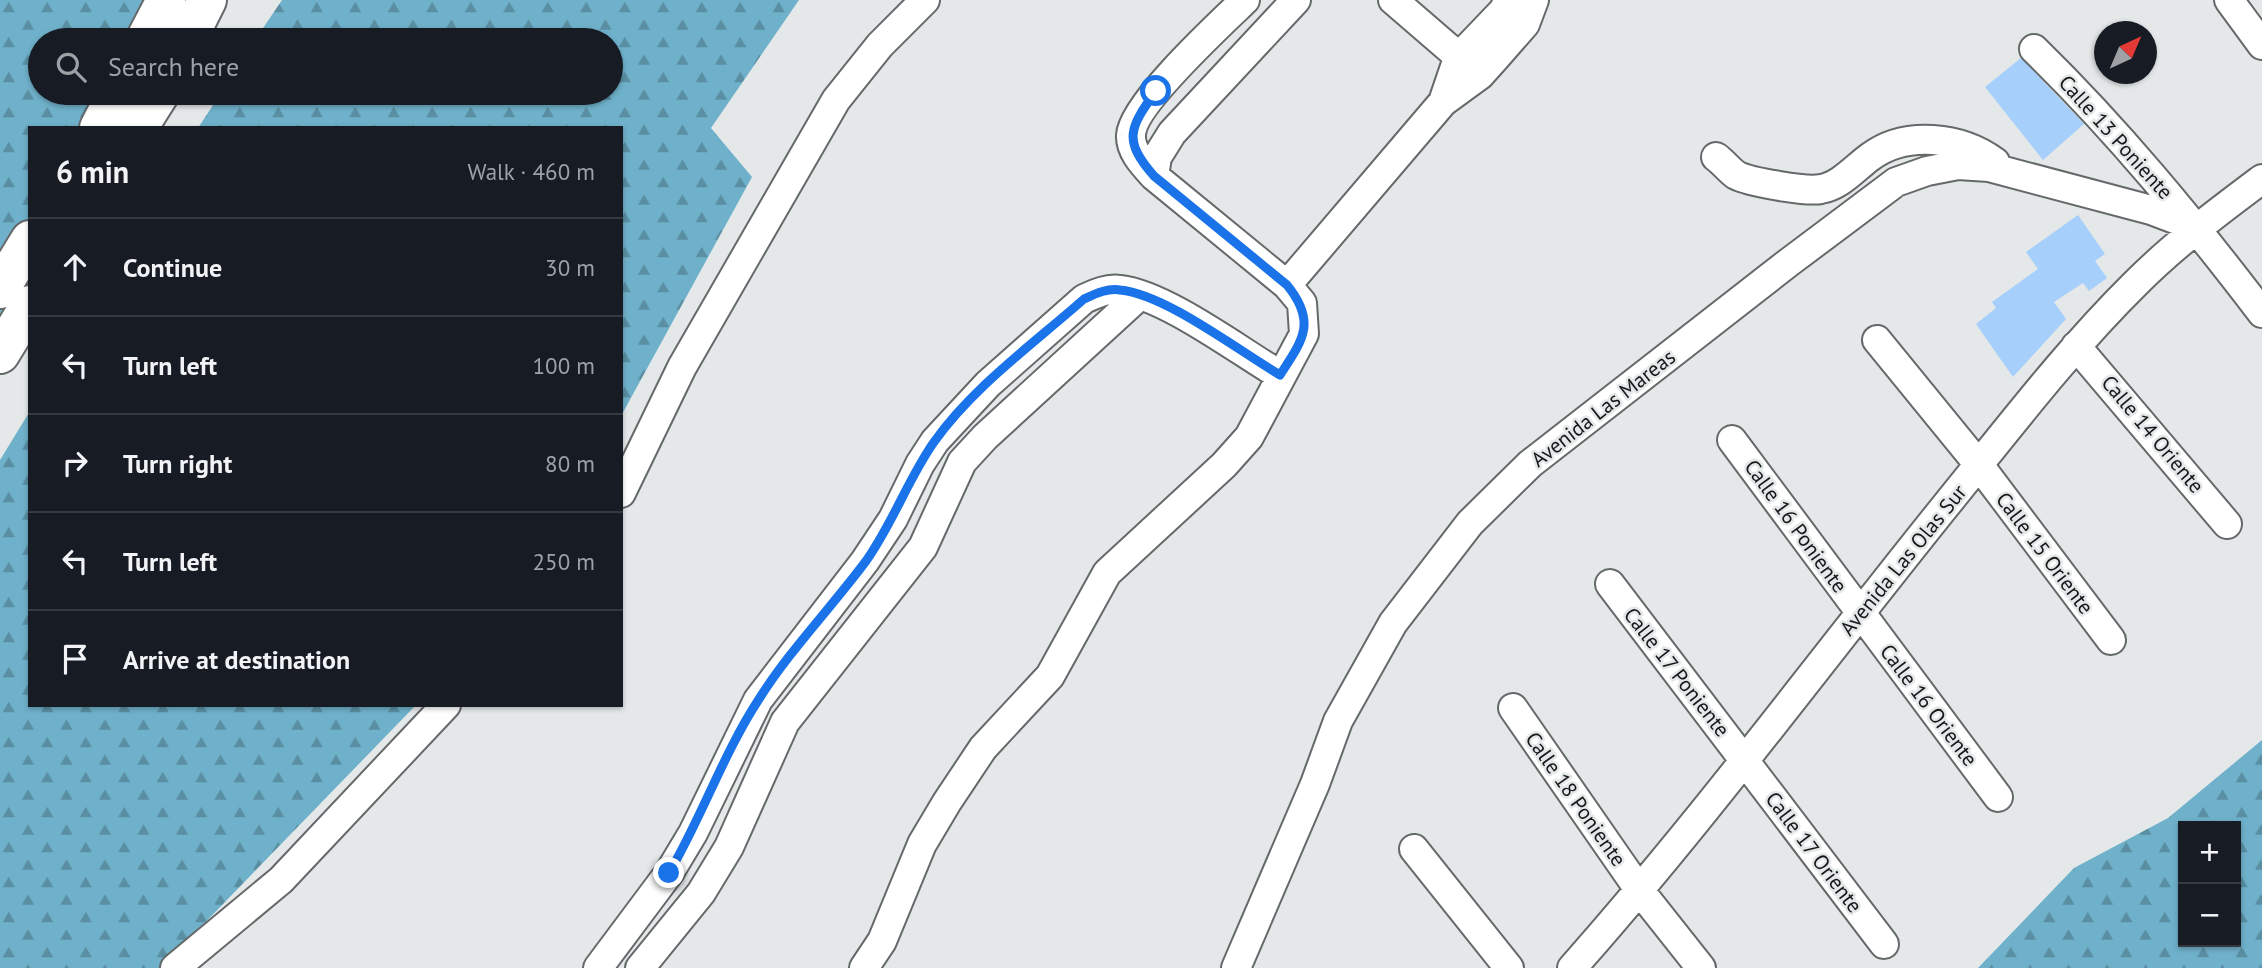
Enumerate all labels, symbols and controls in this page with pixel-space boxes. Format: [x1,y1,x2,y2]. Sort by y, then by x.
north arrow [2094,21,2157,84]
search box [28,28,623,105]
icon: search [52,48,90,86]
text: Search here [108,50,239,83]
street label: Calle 13 Poniente [2053,69,2179,205]
route start [1140,75,1171,106]
text: 6 min [56,152,129,191]
text: Walk · 460 m [468,157,595,186]
icon: ahead [56,248,94,286]
text: Continue [123,251,222,284]
text: 30 m [545,253,595,282]
street label: Avenida Las Mareas [1525,343,1681,473]
icon: left [56,346,94,384]
text: Turn left [123,349,217,382]
text: 100 m [533,351,595,380]
street label: Calle 14 Oriente [2096,369,2210,499]
icon: right [56,444,94,482]
text: Turn right [123,447,232,480]
text: 80 m [545,449,595,478]
street label: Calle 16 Poniente [1739,454,1853,598]
street label: Avenida Las Olas Sur [1834,479,1972,641]
street label: Calle 15 Oriente [1990,487,2100,619]
icon: left [56,542,94,580]
text: Turn left [123,545,217,578]
text: 250 m [533,547,595,576]
street label: Calle 17 Poniente [1618,602,1736,742]
street label: Calle 16 Oriente [1874,639,1984,771]
icon: arrive [56,640,94,678]
text: Arrive at destination [123,643,350,676]
street label: Calle 18 Poniente [1520,726,1632,872]
street label: Calle 17 Oriente [1760,786,1868,918]
map controls [2178,821,2241,947]
button: + [2178,821,2241,884]
route end [653,857,684,888]
button: − [2178,884,2241,947]

